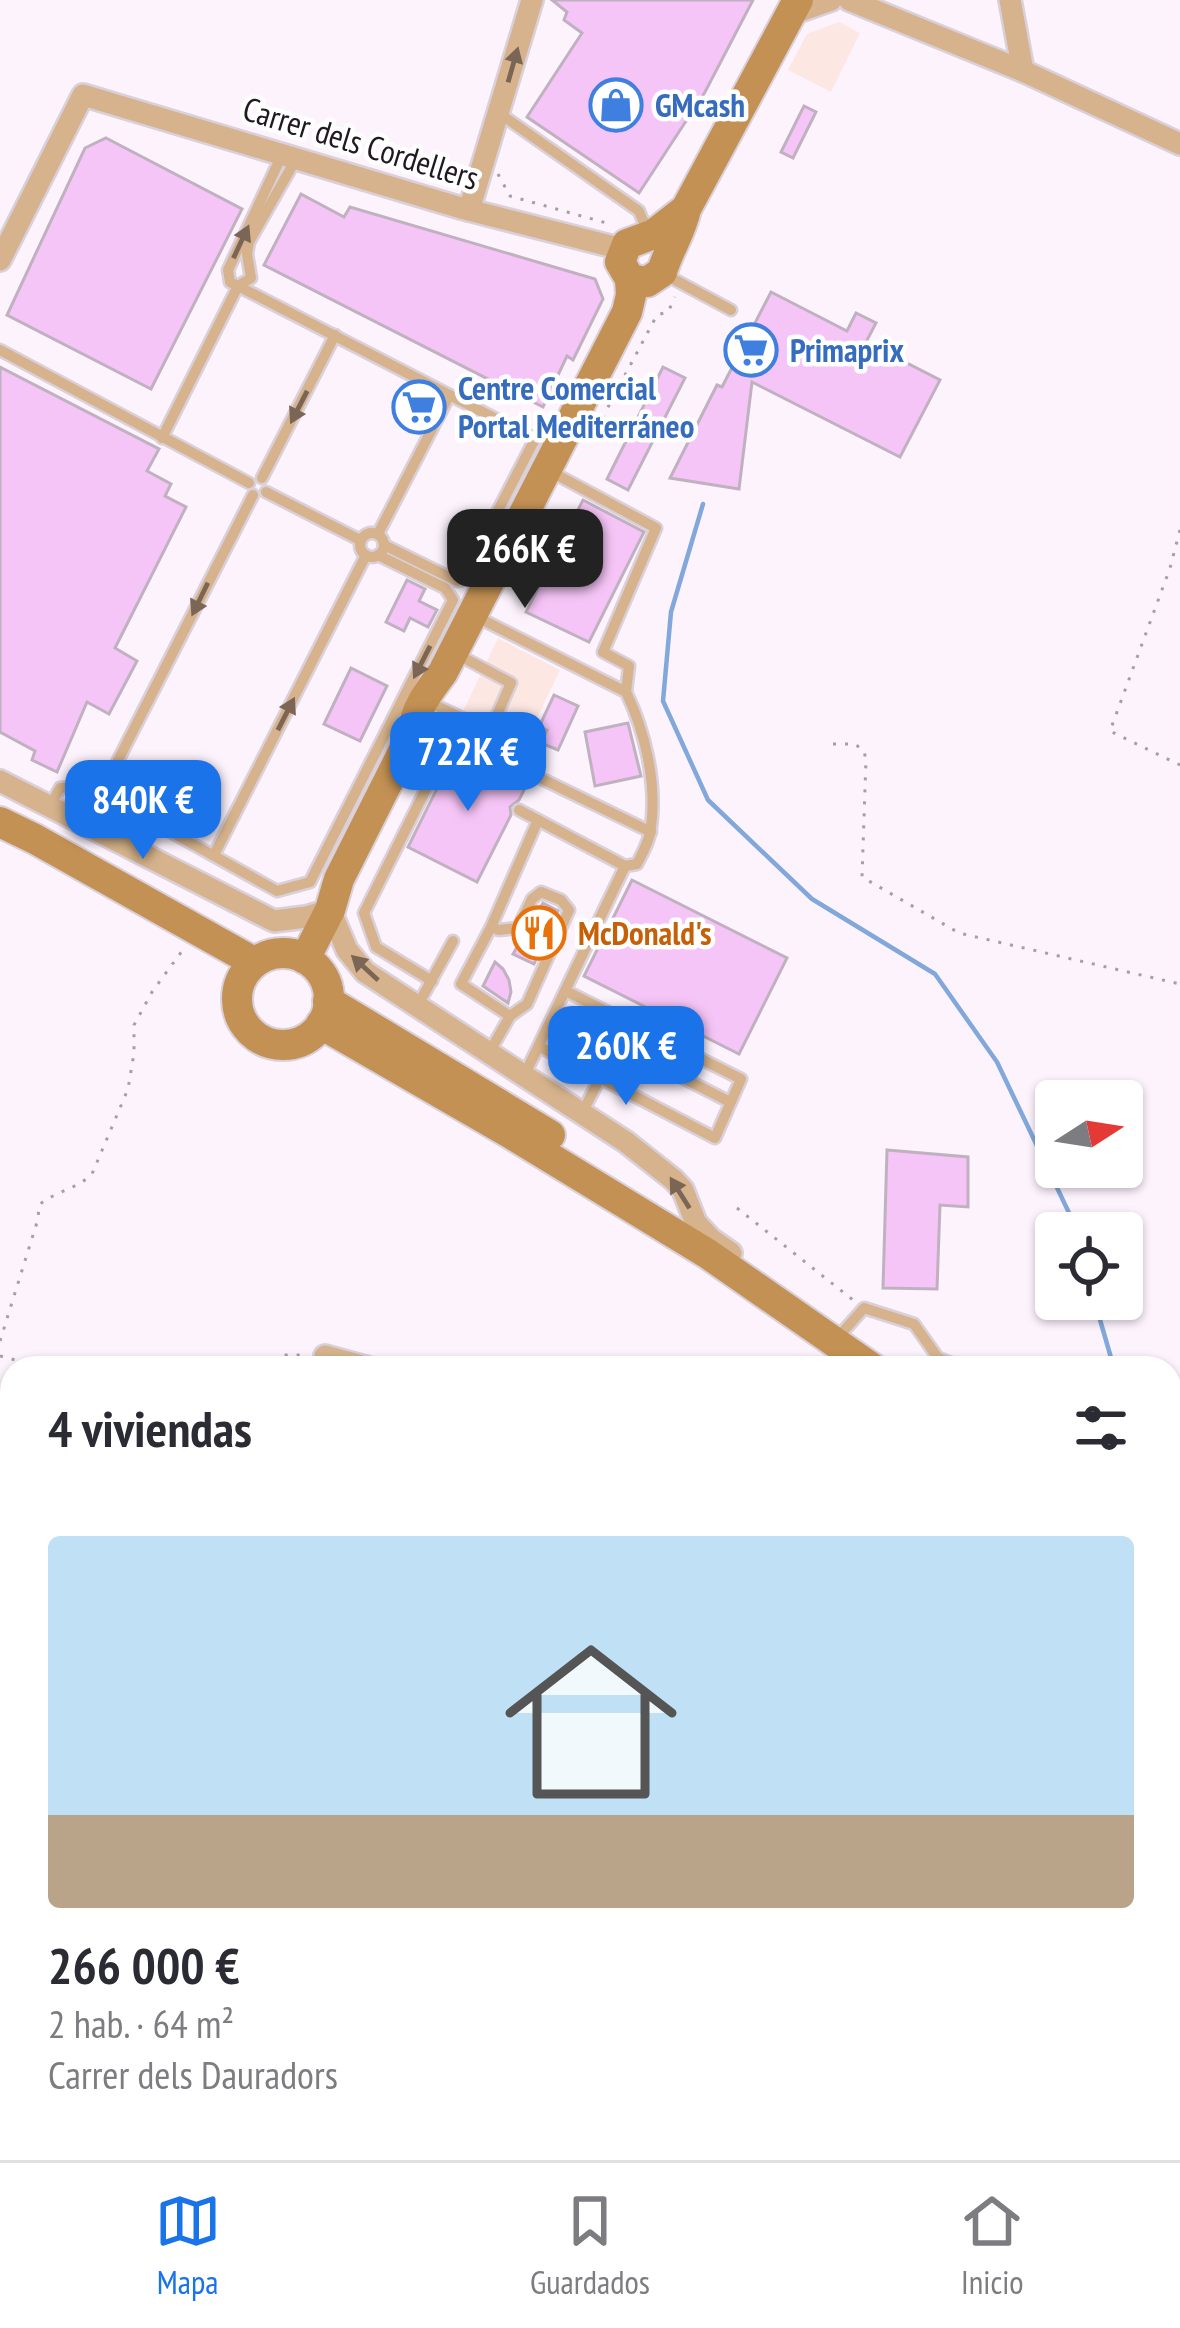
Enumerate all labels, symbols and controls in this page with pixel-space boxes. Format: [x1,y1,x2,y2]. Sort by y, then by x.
one-way arrow [505,46,523,83]
shop icon: GMcash [588,77,644,133]
place label: GMcash [655,83,745,126]
street label: Carrer dels Cordellers [238,86,484,199]
one-way arrow [231,224,251,259]
supermarket icon: Primaprix [723,322,779,378]
place label: Primaprix [790,328,904,371]
place label: Centre Comercial Portal Mediterráneo [458,366,694,447]
supermarket icon: Centre Comercial Portal Mediterráneo [391,379,447,435]
one-way arrow [289,389,309,424]
pin: 266K € [427,509,623,611]
text: 266K € [474,522,576,573]
one-way arrow [190,582,210,617]
one-way arrow [412,645,432,680]
one-way arrow [275,696,295,731]
pin: 722K € [370,712,566,814]
text: 722K € [417,725,519,776]
pin: 840K € [45,760,241,862]
text: 840K € [92,773,194,824]
restaurant icon: McDonald's [511,905,567,961]
place label: McDonald's [578,911,712,954]
one-way arrow [351,954,380,982]
pin: 260K € [528,1006,724,1108]
text: 260K € [575,1019,677,1070]
north arrow [1035,1080,1143,1188]
map controls [1035,1080,1143,1320]
one-way arrow [669,1176,691,1210]
button: locate [1035,1212,1143,1320]
text: 4 viviendas [48,1395,252,1461]
icon: filters [1068,1395,1134,1461]
icon: home [483,1614,699,1830]
text: 266 000 € [48,1932,240,1998]
text: 2 hab. · 64 m² [48,1998,234,2049]
text: Carrer dels Dauradors [48,2049,338,2100]
tab: Mapa [155,2188,221,2303]
tab: Guardados [530,2188,650,2303]
tab: Inicio [959,2188,1025,2303]

